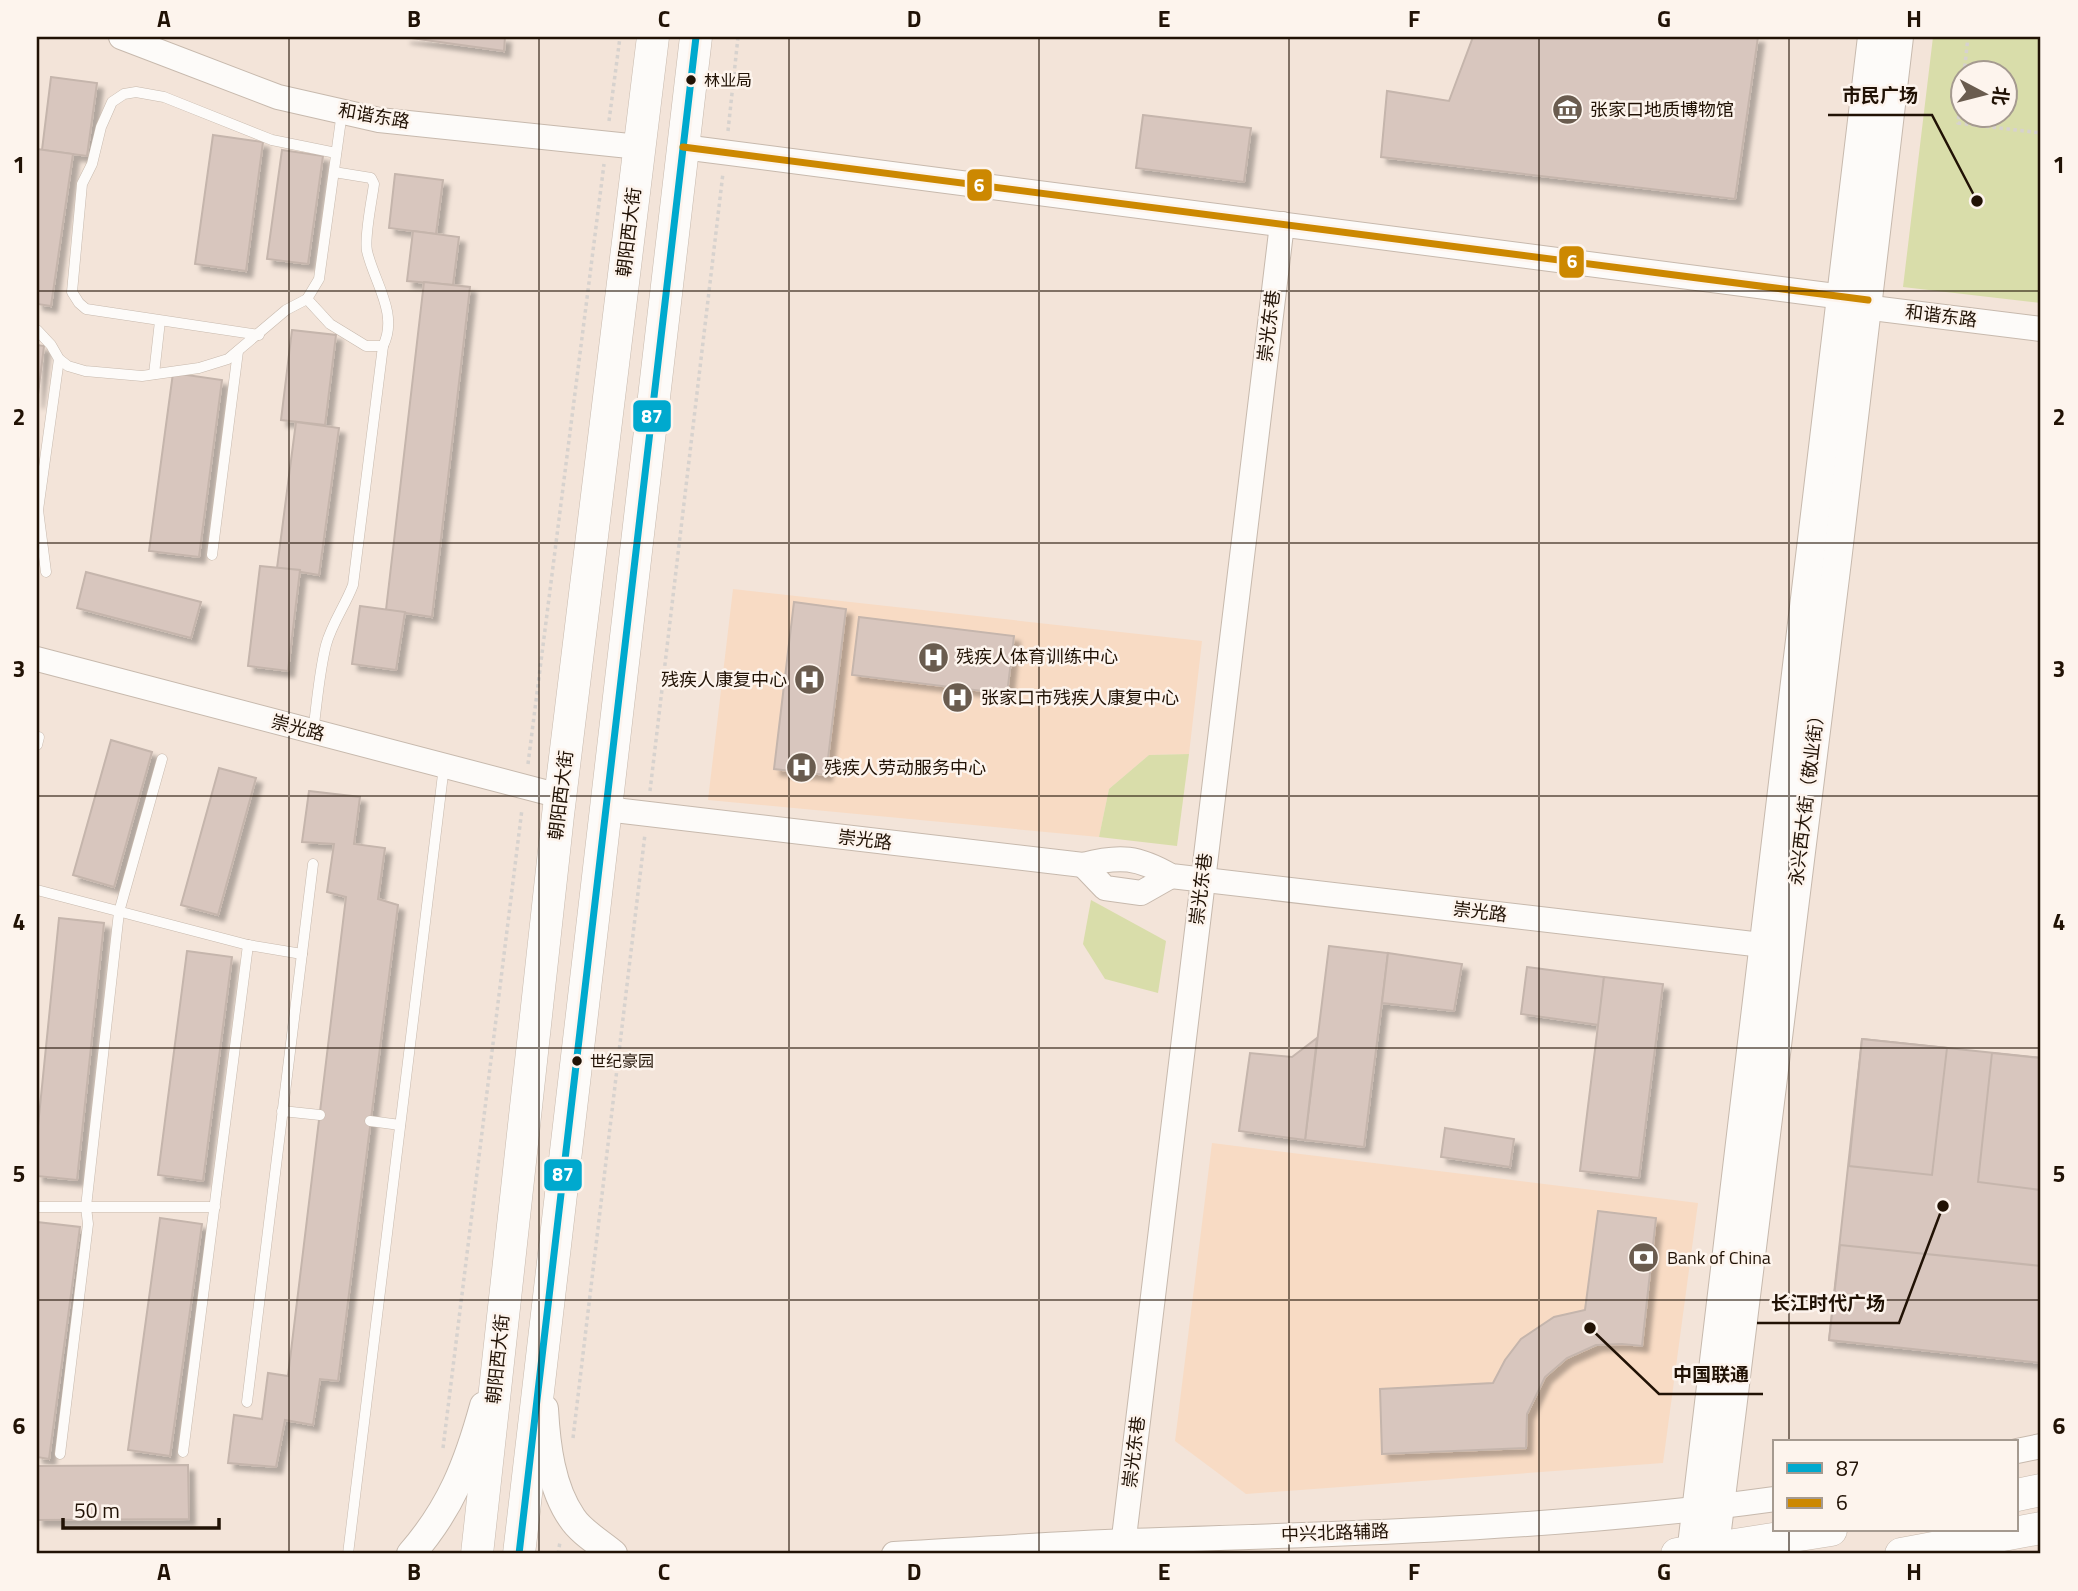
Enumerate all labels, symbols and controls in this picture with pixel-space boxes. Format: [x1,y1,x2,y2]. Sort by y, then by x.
text: A [157,1,171,36]
text: B [407,1,421,36]
text: C [658,1,670,36]
text: D [907,1,921,36]
text: E [1158,1,1170,36]
text: F [1408,1,1420,36]
text: G [1657,1,1671,36]
text: H [1906,1,1922,36]
north arrow [1948,60,2018,130]
place label: 林业局 [704,68,752,92]
marker: 林业局 [684,73,698,87]
callout: 市民广场 [1828,75,1932,115]
text: 市民广场 [1842,80,1918,109]
text: 北 [1986,85,2017,107]
museum icon: 张家口地质博物馆 [1550,93,1584,127]
street label: 和谐东路 [336,96,412,135]
place label: 张家口地质博物馆 [1590,96,1734,123]
text: 1 [13,147,25,182]
text: 1 [2053,147,2065,182]
line badge: 6 [966,168,993,202]
text: 6 [974,170,985,199]
street label: 朝阳西大街 [610,186,647,278]
line badge: 6 [1558,245,1585,279]
text: 6 [1567,246,1578,275]
street label: 崇光东巷 [1251,289,1286,363]
street label: 和谐东路 [1904,298,1978,333]
text: 2 [13,399,25,434]
line badge: 87 [632,399,672,433]
text: 2 [2053,399,2065,434]
text: 87 [641,401,663,430]
hospital icon: 残疾人体育训练中心 [916,640,950,674]
place label: 残疾人体育训练中心 [956,643,1118,670]
text: 3 [13,651,25,686]
text: 3 [2053,651,2065,686]
hospital icon: 残疾人康复中心 [793,663,827,697]
place label: 残疾人康复中心 [661,666,787,693]
hospital icon: 张家口市残疾人康复中心 [941,681,975,715]
place label: 张家口市残疾人康复中心 [981,684,1179,711]
street label: 永兴西大街（敬业街） [1782,705,1831,887]
street label: 崇光路 [269,707,328,748]
street label: 朝阳西大街 [542,749,579,841]
hospital icon: 残疾人劳动服务中心 [784,751,818,785]
place label: 残疾人劳动服务中心 [824,754,986,781]
street label: 崇光路 [837,823,894,856]
street label: 崇光东巷 [1183,852,1218,926]
street label: 崇光路 [1452,895,1509,928]
text: 4 [13,904,25,939]
text: 4 [2053,904,2065,939]
place label: 世纪豪园 [590,1049,654,1073]
marker: 世纪豪园 [570,1054,584,1068]
text: 5 [13,1156,25,1191]
text: 5 [2053,1156,2065,1191]
line badge: 87 [543,1158,583,1192]
text: 87 [552,1159,574,1188]
bank icon: Bank of China [1627,1241,1661,1275]
place label: Bank of China [1667,1244,1771,1271]
callout: 长江时代广场 [1757,1283,1899,1323]
text: 长江时代广场 [1771,1288,1885,1317]
street label: 朝阳西大街 [479,1313,516,1405]
callout: 中国联通 [1659,1354,1763,1394]
text: 中国联通 [1673,1359,1749,1388]
text: 6 [13,1408,26,1443]
text: 6 [2053,1408,2066,1443]
street label: 崇光东巷 [1116,1415,1151,1489]
legend [1773,1440,2018,1532]
text: 87 [1836,1452,1860,1484]
scale bar [63,1486,219,1530]
text: 6 [1836,1486,1848,1518]
text: 50 m [74,1494,120,1526]
street label: 中兴北路辅路 [1281,1517,1389,1548]
text: A [157,1554,171,1589]
text: B [407,1554,421,1589]
text: C [658,1554,670,1589]
text: D [907,1554,921,1589]
text: E [1158,1554,1170,1589]
text: F [1408,1554,1420,1589]
text: G [1657,1554,1671,1589]
text: H [1906,1554,1922,1589]

